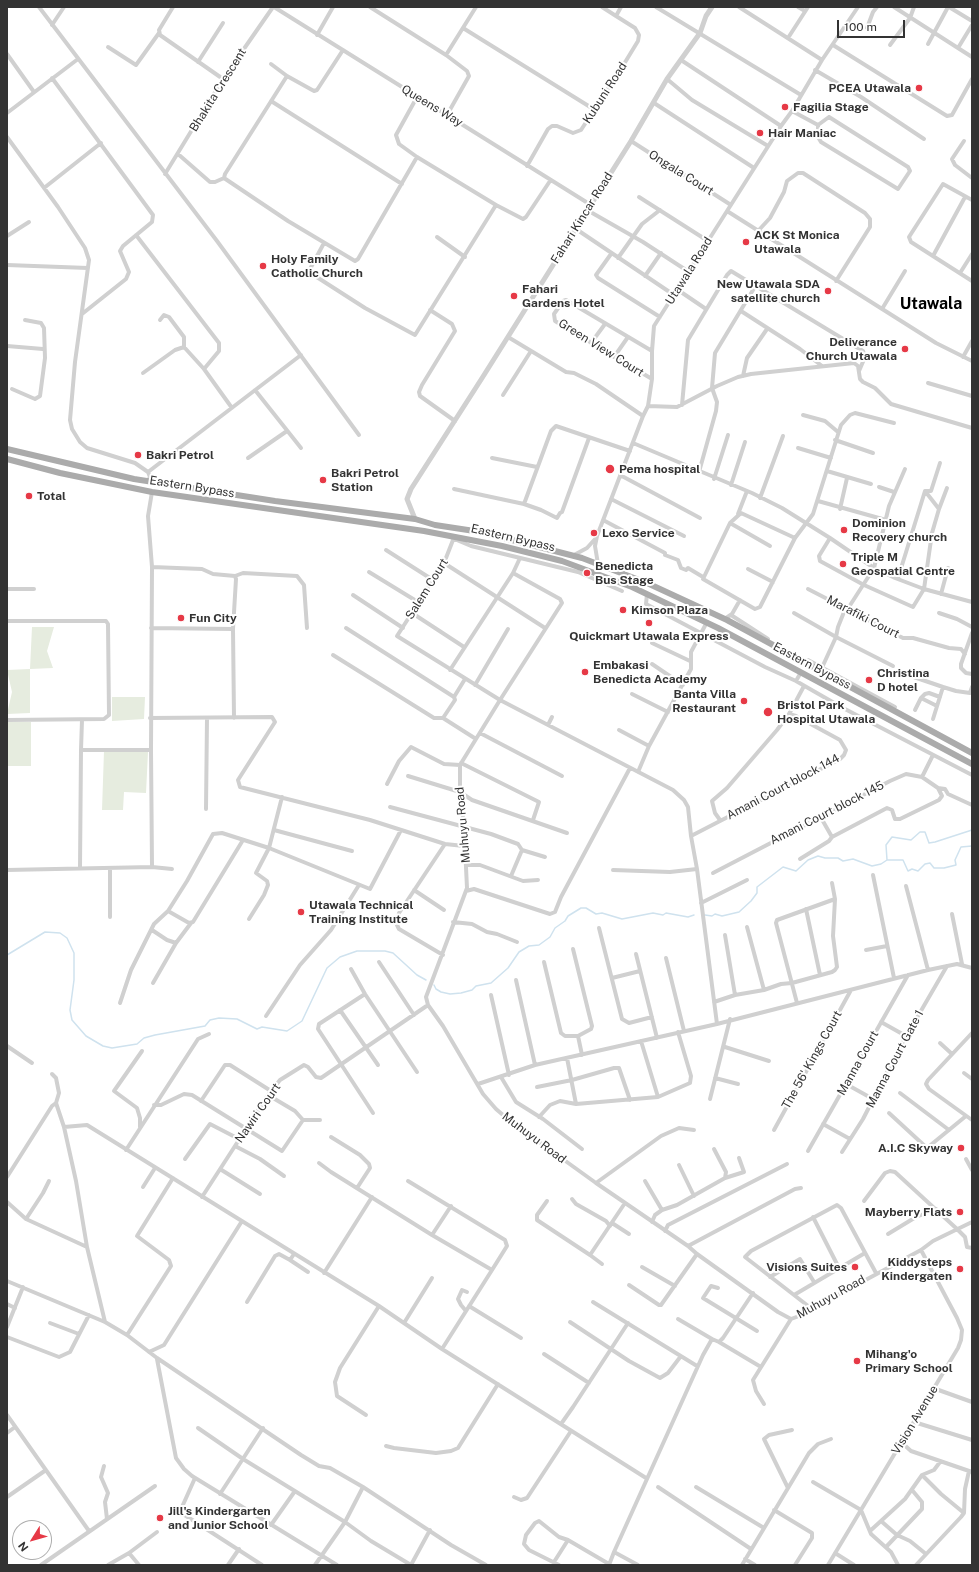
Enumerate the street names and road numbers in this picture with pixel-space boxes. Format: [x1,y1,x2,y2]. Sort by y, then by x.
street label: Bhakita Crescent [187,46,249,134]
street label: Kubuni Road [580,60,630,126]
street label: Queens Way [399,82,465,130]
street label: Ongala Court [646,147,716,199]
street label: Fahari Kincar Road [548,170,616,266]
street label: Utawala Road [662,235,716,307]
street label: Green View Court [556,316,646,380]
street label: Eastern Bypass [148,473,236,501]
street label: Eastern Bypass [470,521,556,555]
street label: Salem Court [403,556,451,622]
street label: Marafiki Court [824,592,902,642]
street label: Eastern Bypass [771,639,853,693]
street label: Amani Court block 144 [724,751,842,823]
street label: Amani Court block 145 [768,778,886,848]
street label: Muhuyu Road [453,786,473,864]
street label: Manna Court Gate 1 [863,1007,927,1111]
street label: The 56' Kings Court [779,1008,845,1112]
street label: Manna Court [834,1028,882,1098]
street label: Nawiri Court [232,1080,284,1146]
street label: Muhuyu Road [499,1109,569,1167]
street label: Muhuyu Road [794,1272,868,1322]
street label: Vision Avenue [889,1383,941,1457]

